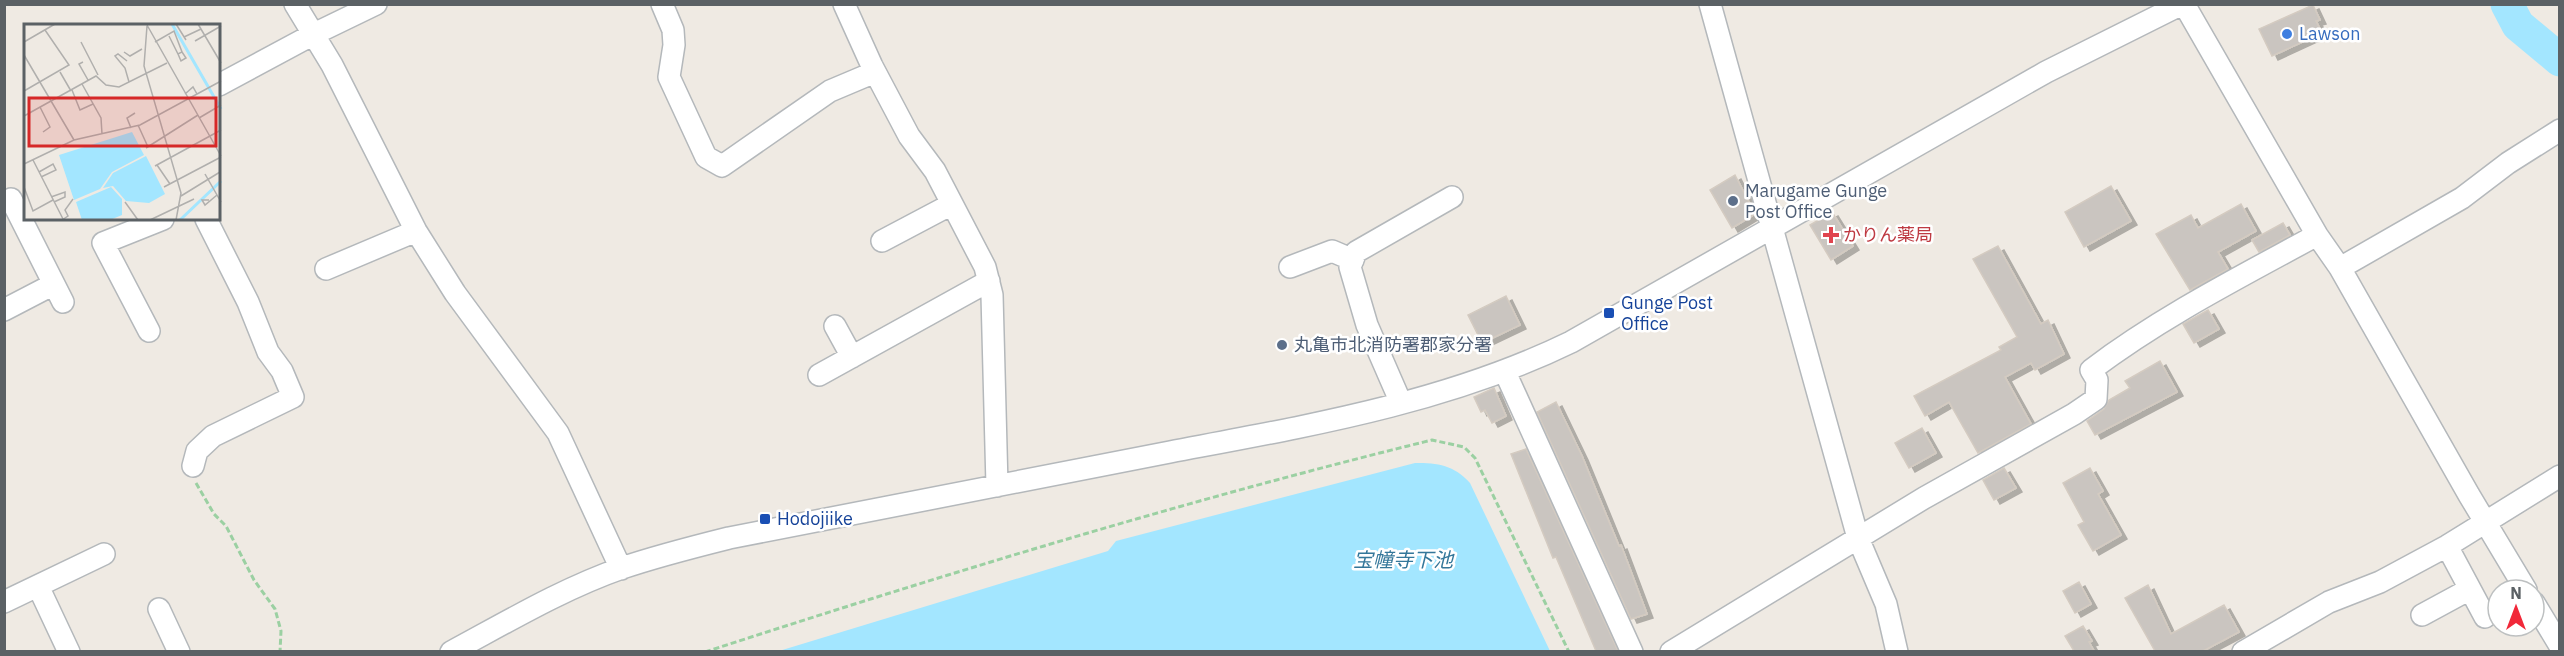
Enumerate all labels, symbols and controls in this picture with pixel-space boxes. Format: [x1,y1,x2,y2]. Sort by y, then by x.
place label: Lawson [2299,22,2360,45]
inset map [24,24,220,220]
marker: Lawson [2280,27,2294,41]
place label: Marugame Gunge Post Office [1745,179,1887,223]
marker: Marugame Gunge Post Office [1726,194,1740,208]
place label: かりん薬局 [1843,223,1933,246]
marker: かりん薬局 [1824,228,1838,242]
place label: Gunge Post Office [1621,291,1713,335]
marker: Gunge Post Office [1602,306,1616,320]
place label: 丸亀市北消防署郡家分署 [1294,333,1492,356]
marker: 丸亀市北消防署郡家分署 [1275,338,1289,352]
place label: Hodojiike [777,507,853,530]
marker: Hodojiike [758,512,772,526]
water label: 宝幢寺下池 [1353,546,1455,573]
north arrow [2486,578,2546,638]
text: N [2510,583,2522,603]

